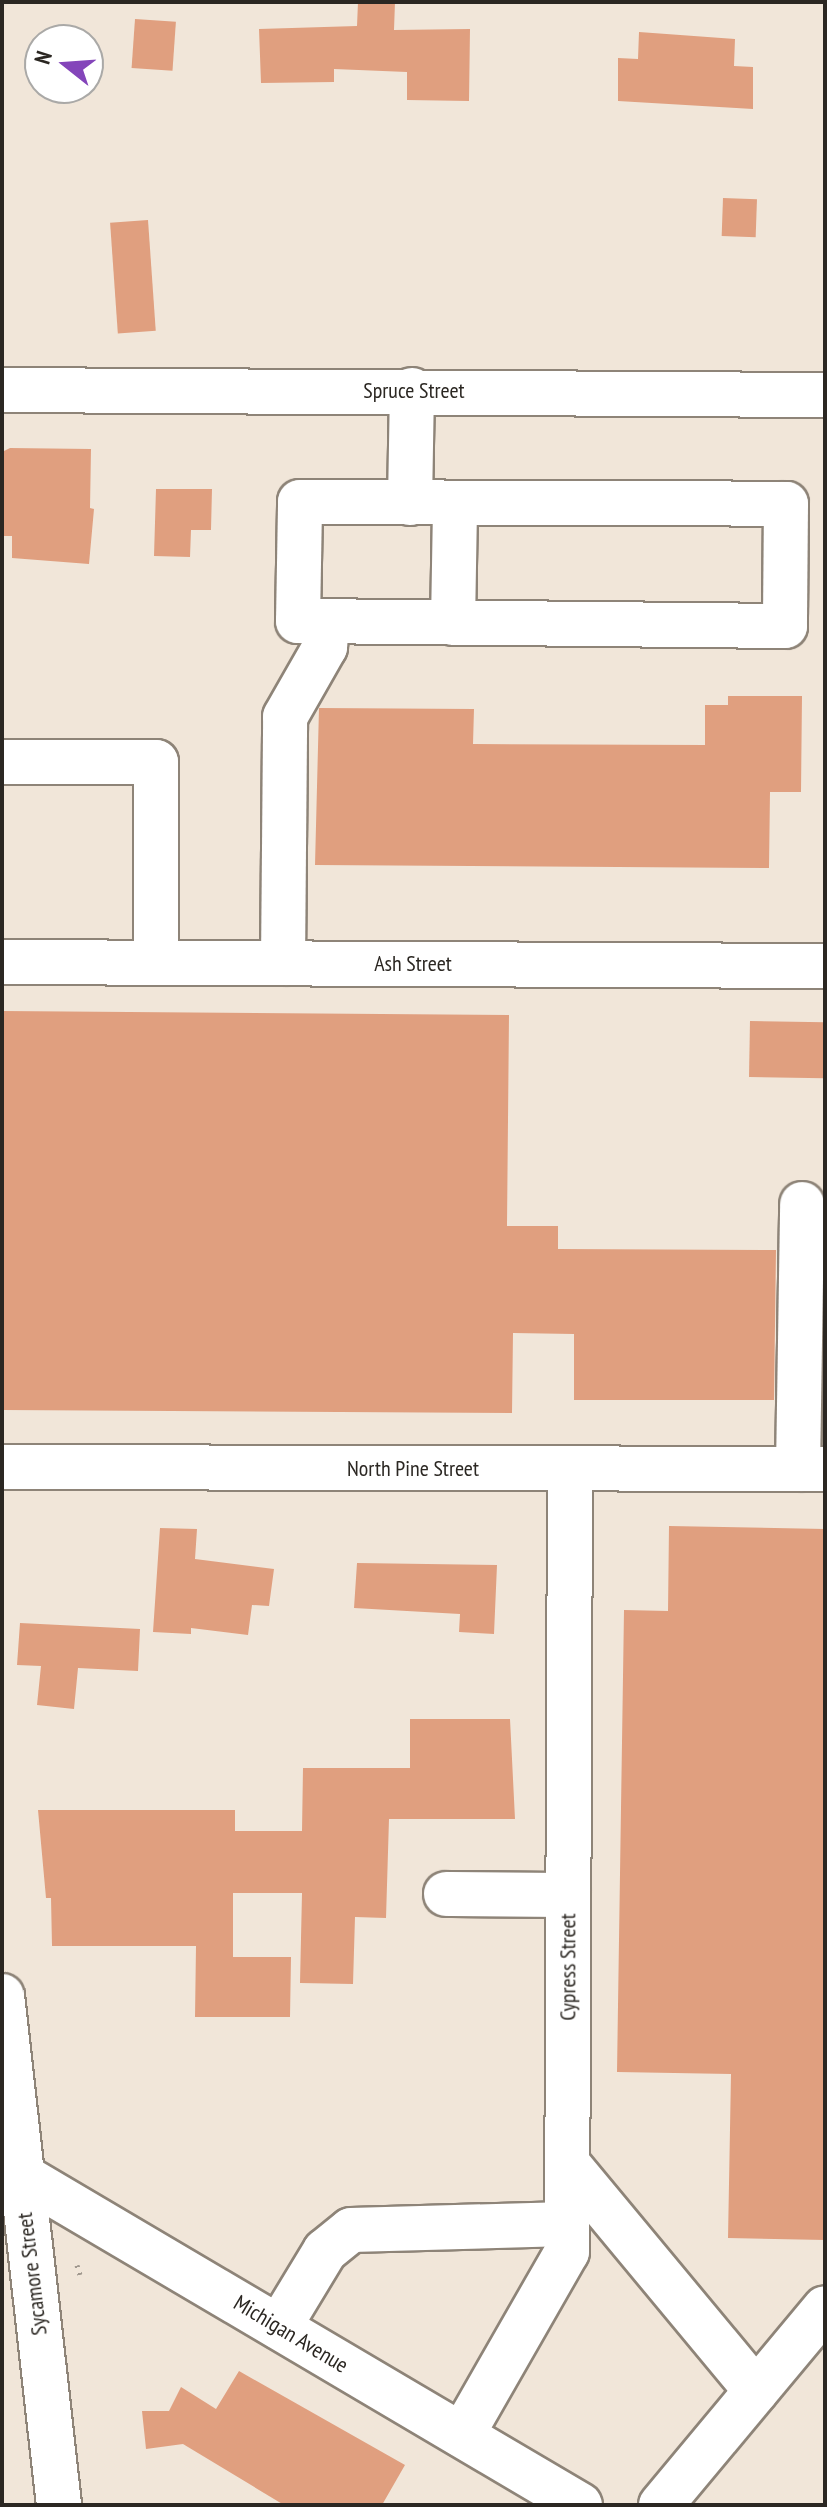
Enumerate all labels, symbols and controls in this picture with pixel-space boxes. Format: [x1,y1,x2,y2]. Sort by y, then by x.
north arrow [24,24,104,104]
text: N [28,48,58,67]
street label: Spruce Street [363,378,465,404]
street label: Ash Street [374,951,452,977]
street label: North Pine Street [347,1456,479,1482]
street label: Cypress Street [555,1913,581,2021]
street label: Sycamore Street [11,2211,53,2337]
street label: Michigan Avenue [229,2289,353,2379]

